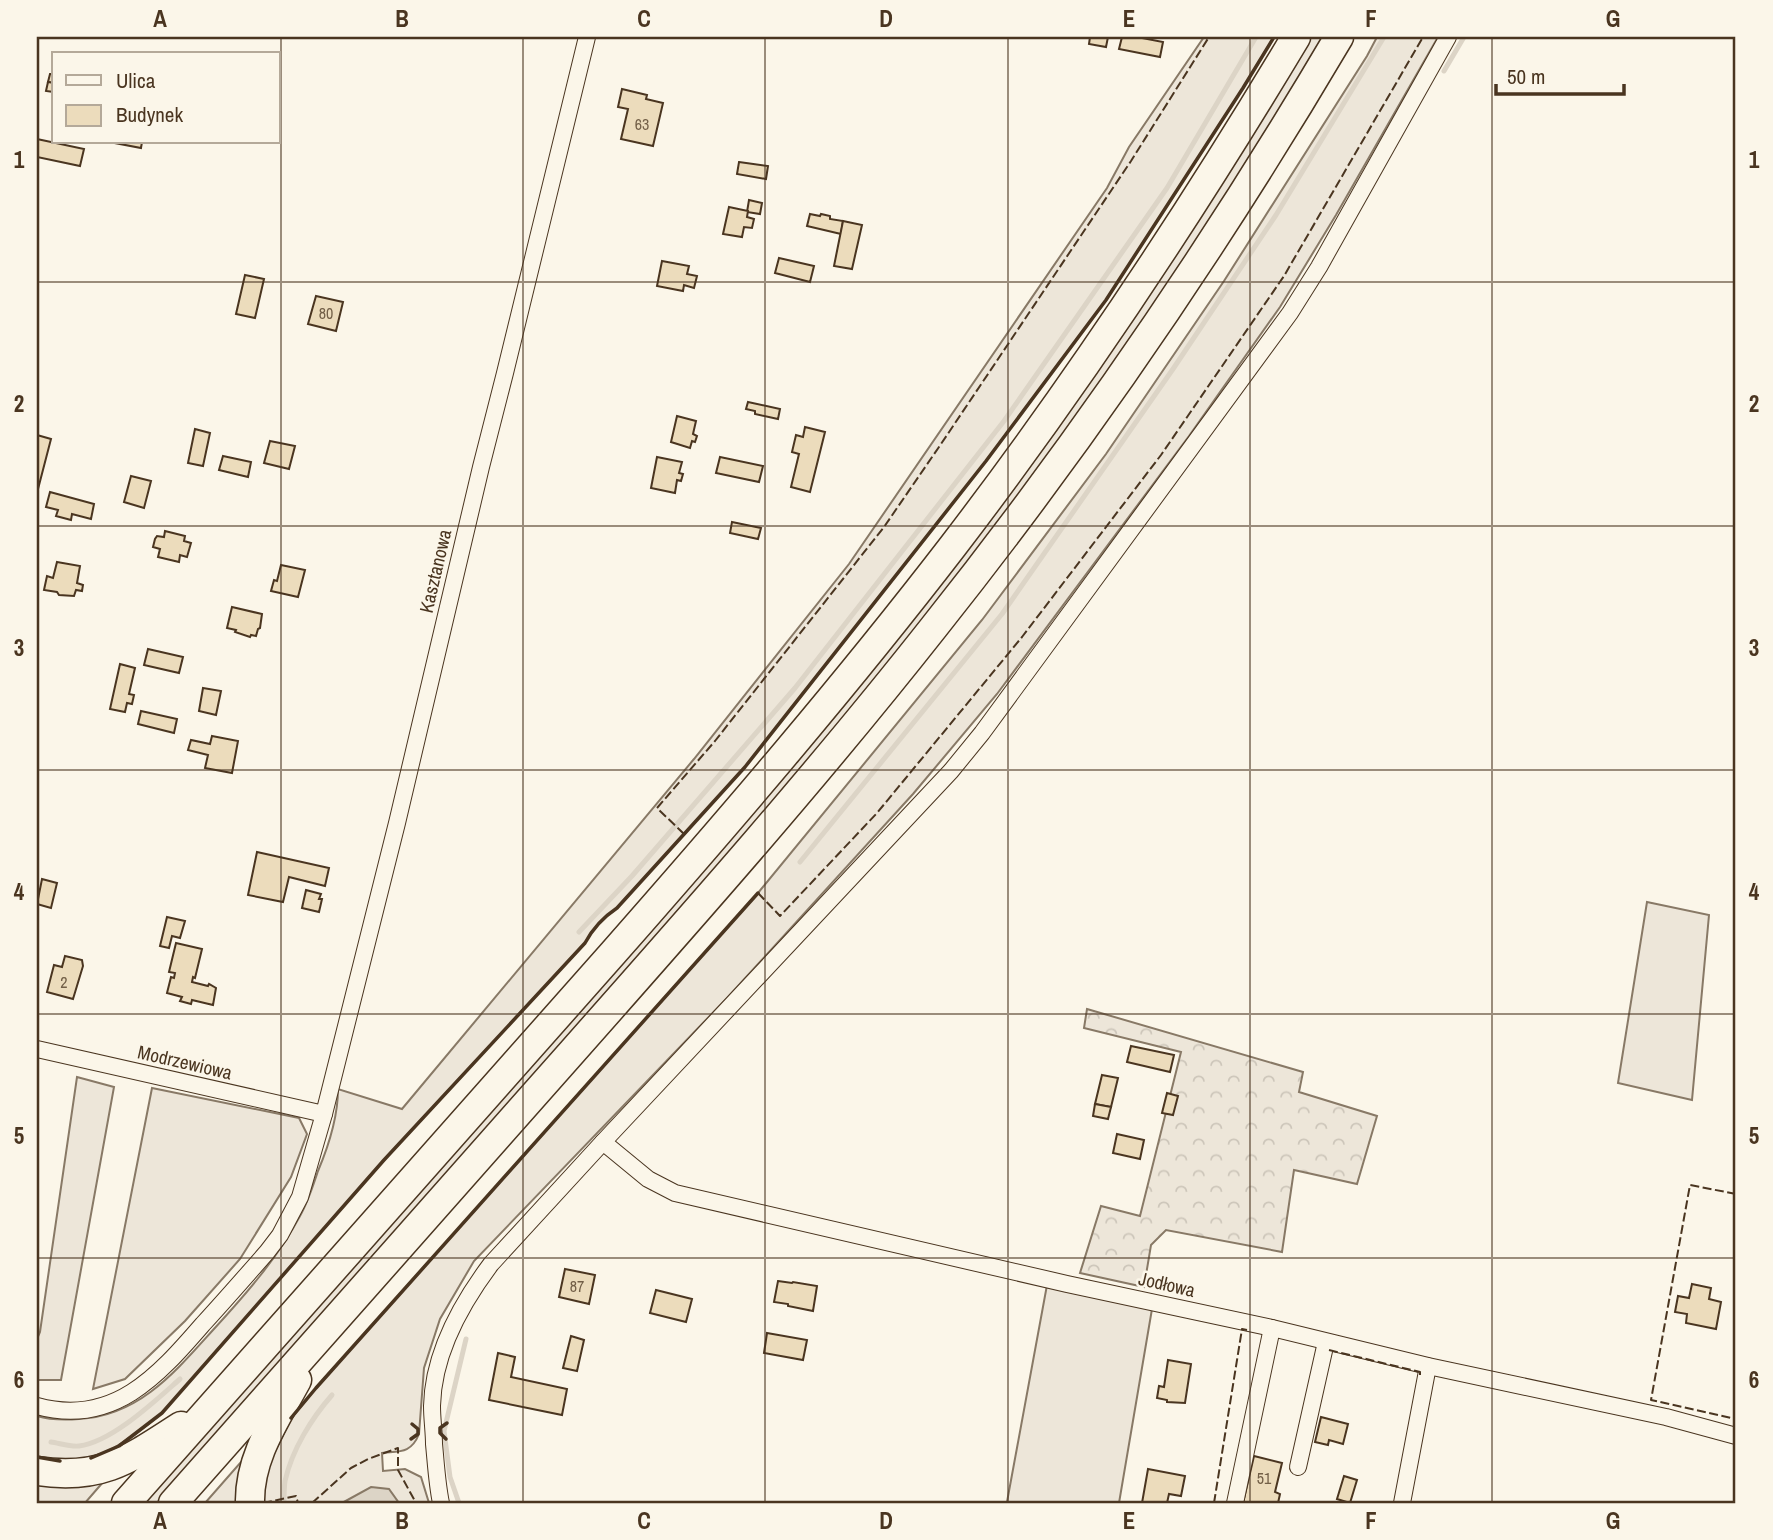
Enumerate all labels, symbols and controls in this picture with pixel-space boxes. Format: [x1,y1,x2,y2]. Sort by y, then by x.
text: A [153,3,167,34]
text: B [395,3,409,34]
text: C [637,3,651,34]
text: D [879,3,893,34]
text: E [1123,3,1135,34]
text: F [1365,3,1377,34]
text: G [1606,3,1620,34]
legend [52,52,280,144]
scale bar [1496,52,1624,96]
text: 50 m [1507,62,1545,91]
text: Ulica [116,66,156,95]
text: Budynek [116,100,183,129]
house number: 63 [635,113,649,135]
text: 1 [14,144,25,175]
text: 1 [1749,144,1760,175]
house number: 80 [319,302,333,324]
text: 2 [14,388,24,419]
text: 2 [1749,388,1759,419]
street label: Kasztanowa [413,526,457,615]
text: 3 [14,632,24,663]
text: 3 [1749,632,1759,663]
text: 4 [14,876,25,907]
text: 4 [1749,876,1760,907]
house number: 2 [60,971,68,993]
street label: Modrzewiowa [135,1039,235,1086]
text: 5 [14,1120,24,1151]
text: 5 [1749,1120,1759,1151]
street label: Jodłowa [1136,1265,1198,1303]
house number: 87 [570,1275,584,1297]
text: 6 [14,1364,24,1395]
text: 6 [1749,1364,1759,1395]
house number: 51 [1257,1467,1272,1489]
text: A [153,1505,167,1536]
text: B [395,1505,409,1536]
text: C [637,1505,651,1536]
text: D [879,1505,893,1536]
text: E [1123,1505,1135,1536]
text: F [1365,1505,1377,1536]
text: G [1606,1505,1620,1536]

